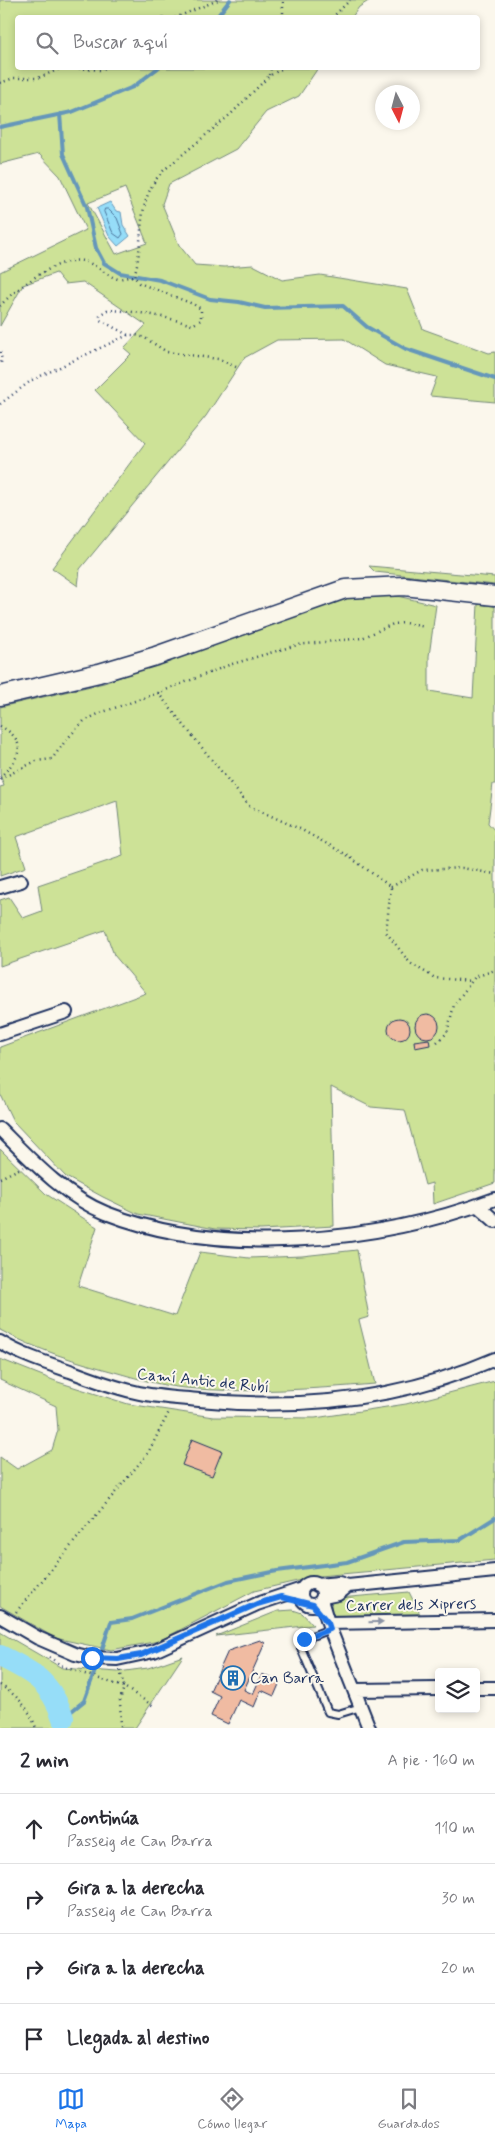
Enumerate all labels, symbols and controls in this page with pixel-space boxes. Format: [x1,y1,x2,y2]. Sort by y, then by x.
search box [15,15,480,70]
icon: search [33,29,61,57]
text: Buscar aquí [73,30,168,55]
north arrow [375,85,420,130]
street label: Camí Antic de Rubí [136,1364,270,1398]
street label: Carrer dels Xiprers [346,1593,476,1617]
one-way arrow [369,1618,385,1626]
route end [293,1628,316,1651]
route start [81,1647,104,1670]
building icon: Can Barra [220,1665,246,1691]
place label: Can Barra [250,1668,324,1689]
map controls [435,1668,480,1713]
button: layers [435,1668,480,1713]
text: 2 min [20,1747,69,1775]
text: A pie · 160 m [388,1750,475,1771]
text: Continúa [67,1806,139,1831]
icon: ahead [20,1815,48,1843]
text: 110 m [434,1818,475,1839]
text: Passeig de Can Barra [67,1831,213,1852]
text: Gira a la derecha [67,1876,205,1901]
icon: right [20,1885,48,1913]
text: 30 m [442,1888,475,1909]
text: Passeig de Can Barra [67,1901,213,1922]
icon: right [20,1955,48,1983]
text: Gira a la derecha [67,1956,205,1981]
text: 20 m [441,1958,475,1979]
icon: arrive [20,2025,48,2053]
text: Llegada al destino [67,2026,209,2051]
tab: Mapa [55,2085,87,2133]
tab: Cómo llegar [197,2085,267,2133]
tab: Guardados [378,2085,440,2133]

